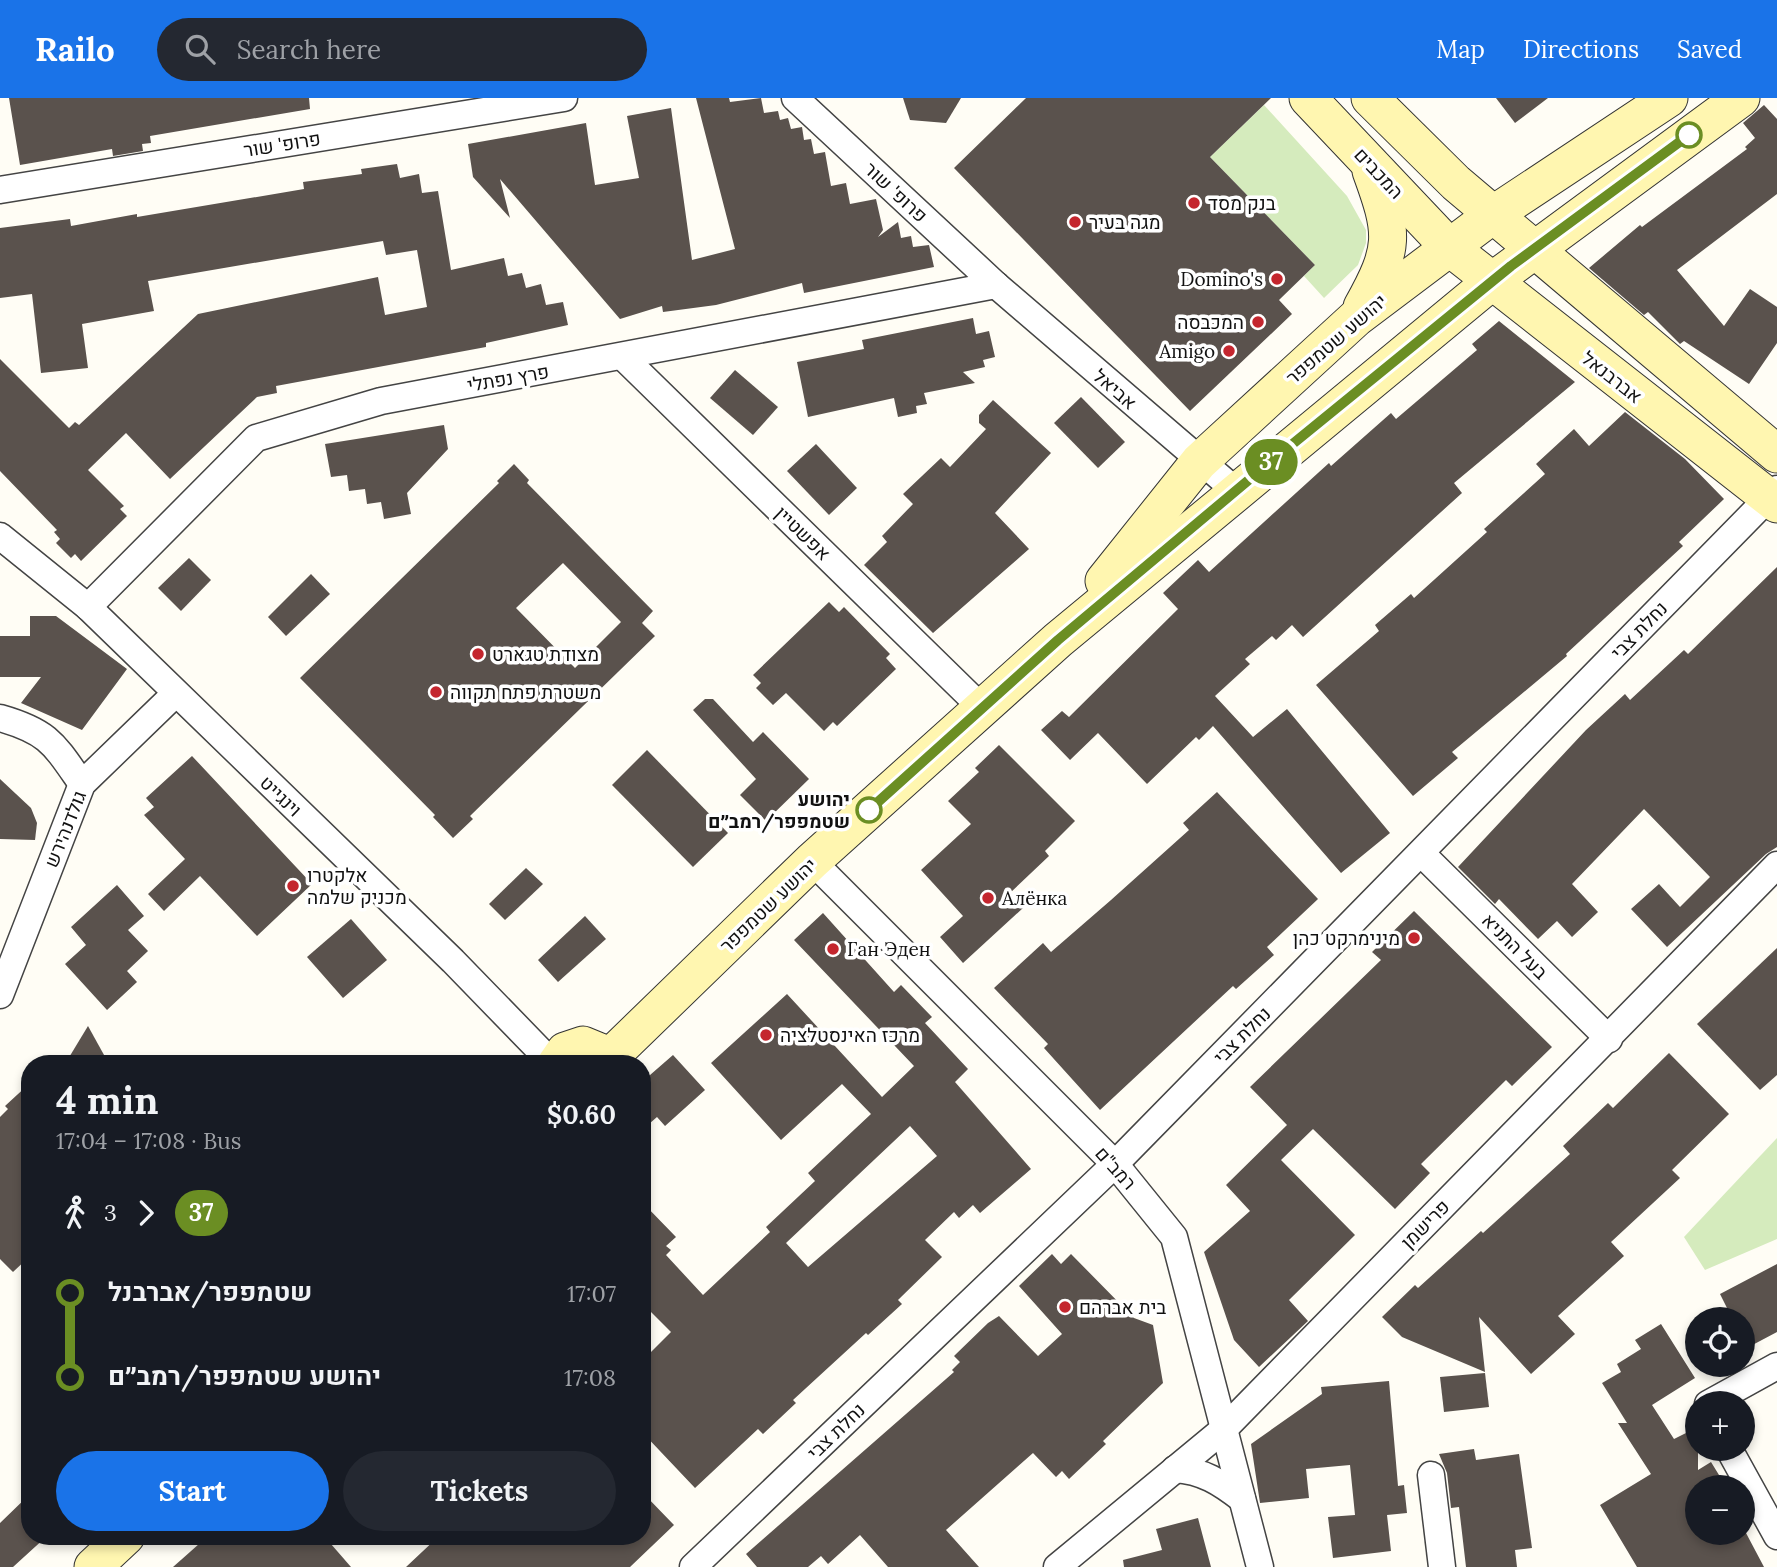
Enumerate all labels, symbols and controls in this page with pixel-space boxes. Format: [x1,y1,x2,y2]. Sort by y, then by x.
search box [157,18,647,81]
text: Railo [35,28,115,70]
icon: search [181,30,219,68]
text: Search here [237,33,381,66]
text: Map [1436,34,1485,65]
text: Directions [1523,34,1639,65]
text: Saved [1677,34,1742,65]
unlabelled marker [1676,122,1702,148]
street label: פרופ' שור [242,126,322,162]
street label: המכבים [1349,142,1409,204]
street label: פרופ' שור [859,157,933,227]
place label: בנק מסד [1208,191,1276,215]
marker: בנק מסד [1186,195,1202,211]
place label: מגה בעיר [1089,210,1161,234]
marker: מגה בעיר [1067,214,1083,230]
place label: Domino's [1180,267,1263,291]
marker: Domino's [1269,271,1285,287]
street label: יהושע שטמפפר [1281,289,1391,389]
place label: המכבסה [1177,310,1244,334]
marker: המכבסה [1250,314,1266,330]
place label: Amigo [1158,339,1215,363]
marker: Amigo [1221,343,1237,359]
street label: אברבנאל [1577,346,1647,408]
street label: פרץ נפתלי [465,359,551,397]
street label: אביאל [1088,364,1142,414]
line badge: 37 [1240,439,1302,485]
text: 37 [1259,446,1283,477]
street label: אפשטיין [770,501,836,565]
street label: נחלת צבי [1606,596,1672,664]
place label: מצודת טגארט [492,642,599,666]
marker: מצודת טגארט [470,646,486,662]
place label: משטרת פתח תקווה [450,680,601,704]
marker: משטרת פתח תקווה [428,684,444,700]
street label: וינגייט [255,770,307,822]
street label: גולדנהירש [39,787,91,871]
place label: יהושע שטמפפר/רמב״ם [708,787,850,834]
marker: יהושע שטמפפר/רמב״ם [856,797,882,823]
street label: יהושע שטמפפר [714,853,822,957]
place label: אלקטרו מכניק שלמה [307,863,407,909]
marker: אלקטרו מכניק שלמה [285,878,301,894]
place label: Алёнка [1001,886,1067,910]
marker: Алёнка [980,890,996,906]
street label: בעל התניא [1477,908,1553,984]
place label: מינימרקט כהן [1293,926,1400,950]
marker: מינימרקט כהן [1406,930,1422,946]
place label: Ган Эден [847,937,931,961]
marker: Ган Эден [825,941,841,957]
street label: נחלת צבי [1208,1001,1276,1069]
place label: מרכז האינסטלציה [780,1023,920,1047]
marker: מרכז האינסטלציה [758,1027,774,1043]
text: 4 min [56,1076,158,1124]
text: $0.60 [547,1098,616,1131]
text: 17:04 – 17:08 · Bus [56,1126,241,1155]
street label: רמב"ם [1090,1141,1142,1195]
icon: walk [56,1194,94,1232]
icon: forward [127,1194,165,1232]
street label: פרישמן [1395,1194,1455,1254]
text: 37 [189,1197,214,1228]
text: 3 [104,1198,117,1227]
text: שטמפפר/אברבנל [108,1275,312,1308]
text: 17:07 [567,1279,616,1308]
place label: בית אברהם [1079,1295,1166,1319]
marker: בית אברהם [1057,1299,1073,1315]
map controls [1685,1307,1755,1545]
button: locate [1685,1307,1755,1377]
text: יהושע שטמפפר/רמב״ם [108,1359,381,1392]
text: 17:08 [564,1363,616,1392]
button: + [1685,1391,1755,1461]
street label: נחלת צבי [802,1398,870,1464]
button: Start [56,1451,329,1531]
button: Tickets [343,1451,616,1531]
button: − [1685,1475,1755,1545]

